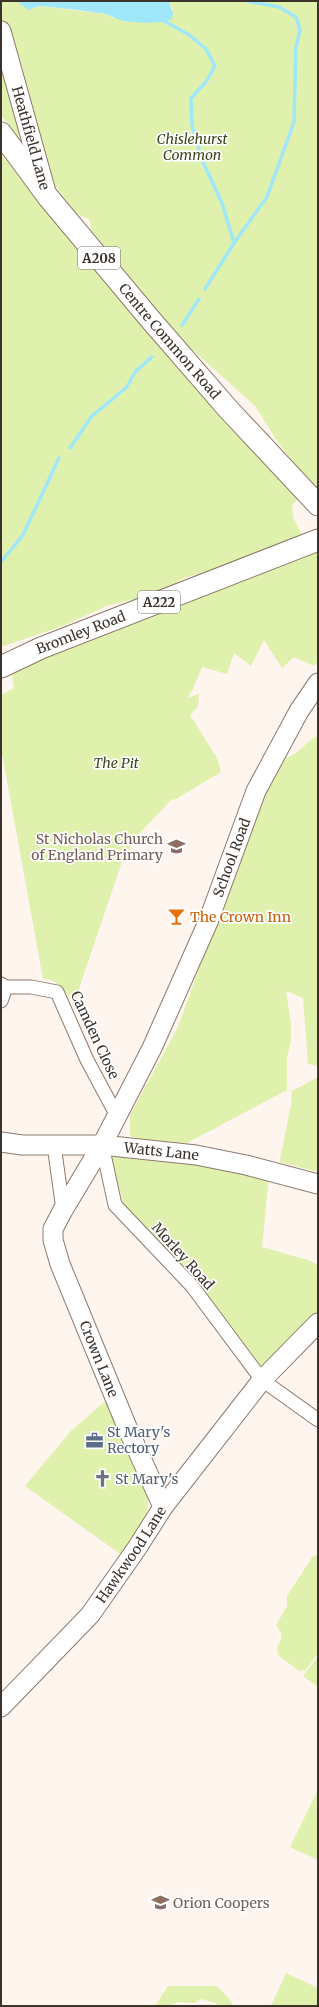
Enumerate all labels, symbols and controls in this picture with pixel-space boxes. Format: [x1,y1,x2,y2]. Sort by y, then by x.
street label: Heathfield Lane [8,84,54,192]
park label: Chislehurst Common [157,130,228,164]
road number: A208 [78,247,120,269]
street label: Centre Common Road [115,279,225,403]
road number: A222 [138,591,180,613]
street label: Bromley Road [34,607,129,658]
park label: The Pit [93,754,139,772]
street label: School Road [209,815,255,899]
place label: St Nicholas Church of England Primary [31,830,164,864]
school or university icon: St Nicholas Church of England Primary [166,837,186,857]
bar icon: The Crown Inn [167,907,187,927]
place label: The Crown Inn [190,908,291,926]
street label: Camden Close [67,988,123,1082]
street label: Watts Lane [122,1138,200,1164]
street label: Morley Road [148,1218,218,1294]
street label: Crown Lane [75,1318,123,1400]
place label: St Mary's Rectory [107,1423,170,1457]
office icon: St Mary's Rectory [84,1430,104,1450]
church icon: St Mary's [92,1469,112,1489]
place label: St Mary's [115,1470,178,1488]
street label: Hawkwood Lane [92,1503,170,1607]
school or university icon: Orion Coopers [150,1893,170,1913]
place label: Orion Coopers [173,1894,270,1912]

